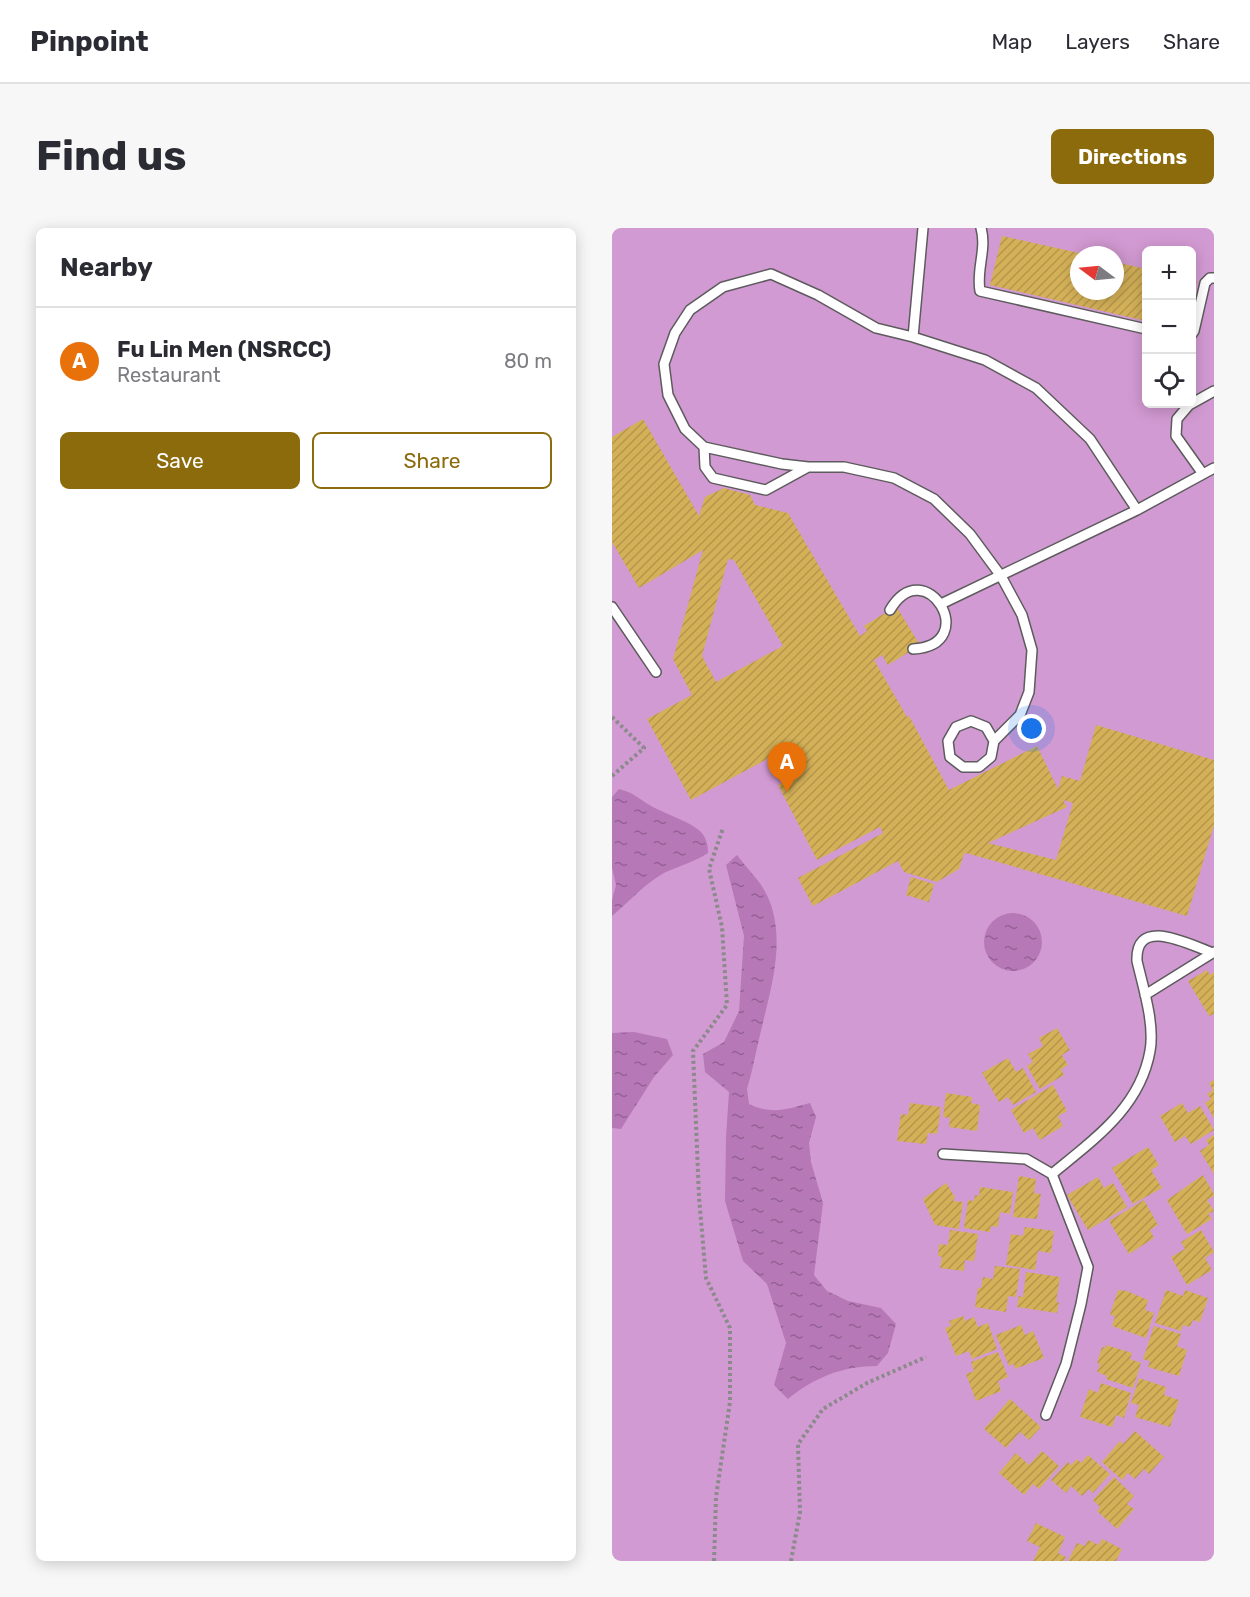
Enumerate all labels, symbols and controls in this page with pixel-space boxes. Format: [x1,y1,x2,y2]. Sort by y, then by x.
text: Pinpoint [30,25,149,58]
text: Map [991,29,1032,54]
text: Layers [1065,29,1130,54]
text: Share [1163,29,1220,54]
button: Directions [1051,129,1214,184]
text: Find us [36,131,187,181]
north arrow [1070,246,1124,300]
map controls [1142,246,1196,408]
button: + [1142,246,1196,300]
text: Nearby [60,252,153,283]
button: − [1142,300,1196,354]
text: Fu Lin Men (NSRCC) [117,336,331,363]
text: A [72,349,87,373]
text: 80 m [504,349,552,373]
button: locate [1142,354,1196,408]
text: Restaurant [117,363,221,387]
button: Save [60,432,300,489]
button: Share [312,432,552,489]
your location [1017,714,1046,743]
pin: A [768,742,807,792]

